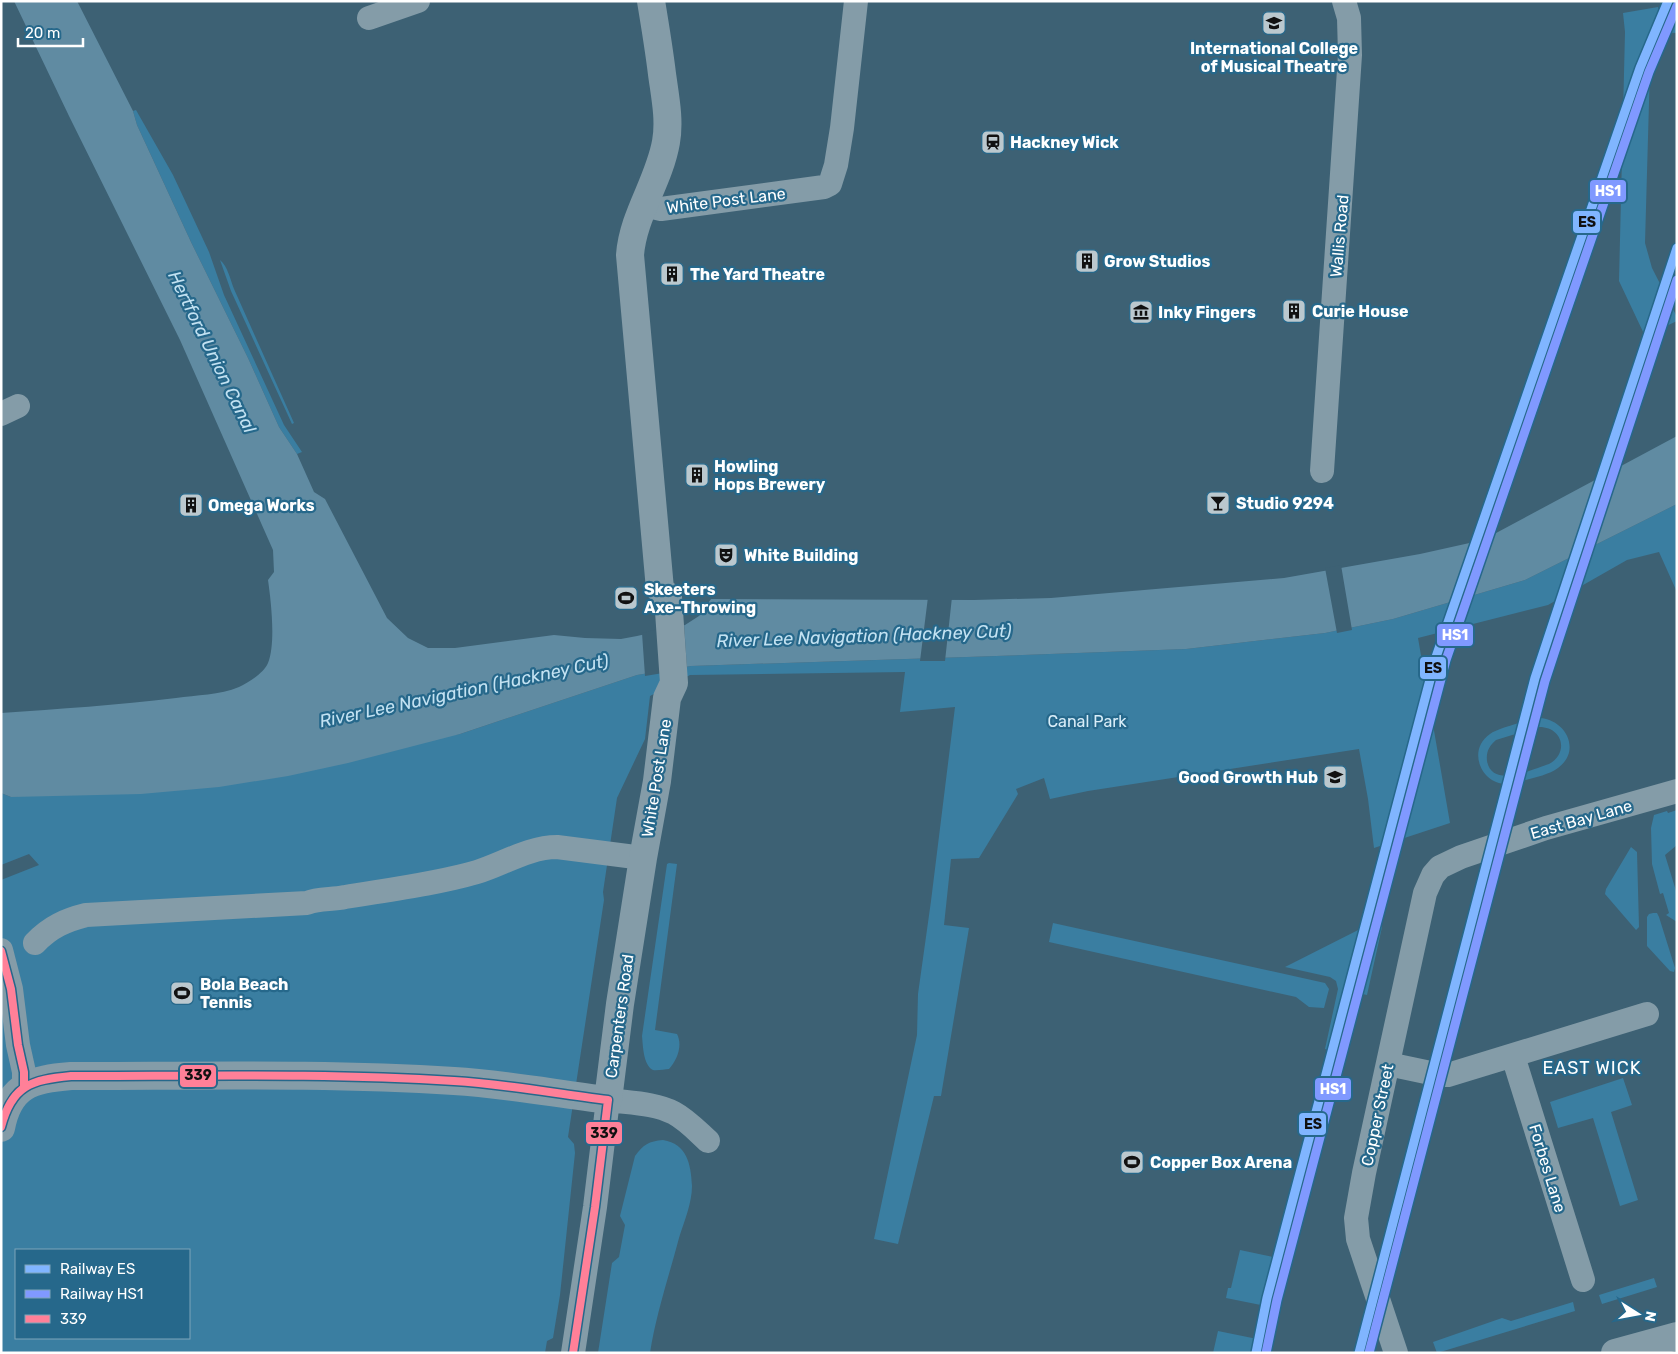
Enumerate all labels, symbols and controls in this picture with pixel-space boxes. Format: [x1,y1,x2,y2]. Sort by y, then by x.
school or university icon: International College of Musical Theatre [1261,10,1287,36]
scale bar [18,15,82,47]
text: 20 m [25,24,60,42]
place label: International College of Musical Theatre [1190,39,1358,76]
station icon: Hackney Wick [980,129,1006,155]
place label: Hackney Wick [1010,133,1119,152]
line badge: HS1 [1589,179,1627,203]
text: HS1 [1595,183,1621,200]
street label: White Post Lane [665,184,787,217]
street label: Wallis Road [1326,194,1353,278]
line badge: ES [1572,210,1601,234]
text: ES [1578,214,1596,231]
building icon: Grow Studios [1074,248,1100,274]
place label: Grow Studios [1104,252,1210,271]
building icon: The Yard Theatre [659,261,685,287]
place label: The Yard Theatre [690,265,825,284]
water label: Hertford Union Canal [163,267,261,437]
building icon: Curie House [1281,298,1307,324]
museum icon: Inky Fingers [1128,299,1154,325]
place label: Curie House [1312,302,1409,321]
place label: Inky Fingers [1158,303,1256,322]
place label: Howling Hops Brewery [714,457,826,494]
building icon: Howling Hops Brewery [684,462,710,488]
bar icon: Studio 9294 [1205,490,1231,516]
building icon: Omega Works [178,492,204,518]
place label: Studio 9294 [1236,494,1334,513]
place label: Omega Works [208,496,315,515]
theatre icon: White Building [713,542,739,568]
place label: White Building [744,546,858,565]
place label: Skeeters Axe-Throwing [644,580,756,617]
sports icon: Skeeters Axe-Throwing [613,585,639,611]
water label: River Lee Navigation (Hackney Cut) [716,620,1012,652]
line badge: HS1 [1436,623,1474,647]
text: HS1 [1442,627,1468,644]
water label: River Lee Navigation (Hackney Cut) [317,650,611,732]
line badge: ES [1419,656,1447,680]
text: ES [1424,660,1442,677]
park label: Canal Park [1047,712,1127,731]
street label: White Post Lane [638,717,675,839]
school or university icon: Good Growth Hub [1322,764,1348,790]
place label: Good Growth Hub [1178,768,1318,787]
street label: East Bay Lane [1528,796,1634,843]
street label: Carpenters Road [601,953,638,1079]
place label: Bola Beach Tennis [200,975,289,1012]
sports icon: Bola Beach Tennis [169,980,195,1006]
district label: EAST WICK [1542,1057,1642,1079]
street label: Copper Street [1357,1062,1398,1168]
line badge: 339 [179,1064,217,1088]
text: 339 [184,1067,212,1084]
line badge: HS1 [1314,1077,1352,1101]
text: HS1 [1320,1081,1346,1098]
line badge: ES [1298,1112,1327,1136]
text: ES [1304,1116,1322,1133]
line badge: 339 [585,1121,623,1145]
street label: Forbes Lane [1525,1122,1570,1215]
text: 339 [590,1125,618,1142]
sports icon: Copper Box Arena [1119,1149,1145,1175]
place label: Copper Box Arena [1150,1153,1292,1172]
legend [15,1249,190,1339]
text: Railway ES [60,1260,135,1278]
text: Railway HS1 [60,1285,143,1303]
north arrow [1613,1289,1663,1339]
text: 339 [60,1310,87,1328]
text: N [1641,1310,1660,1323]

